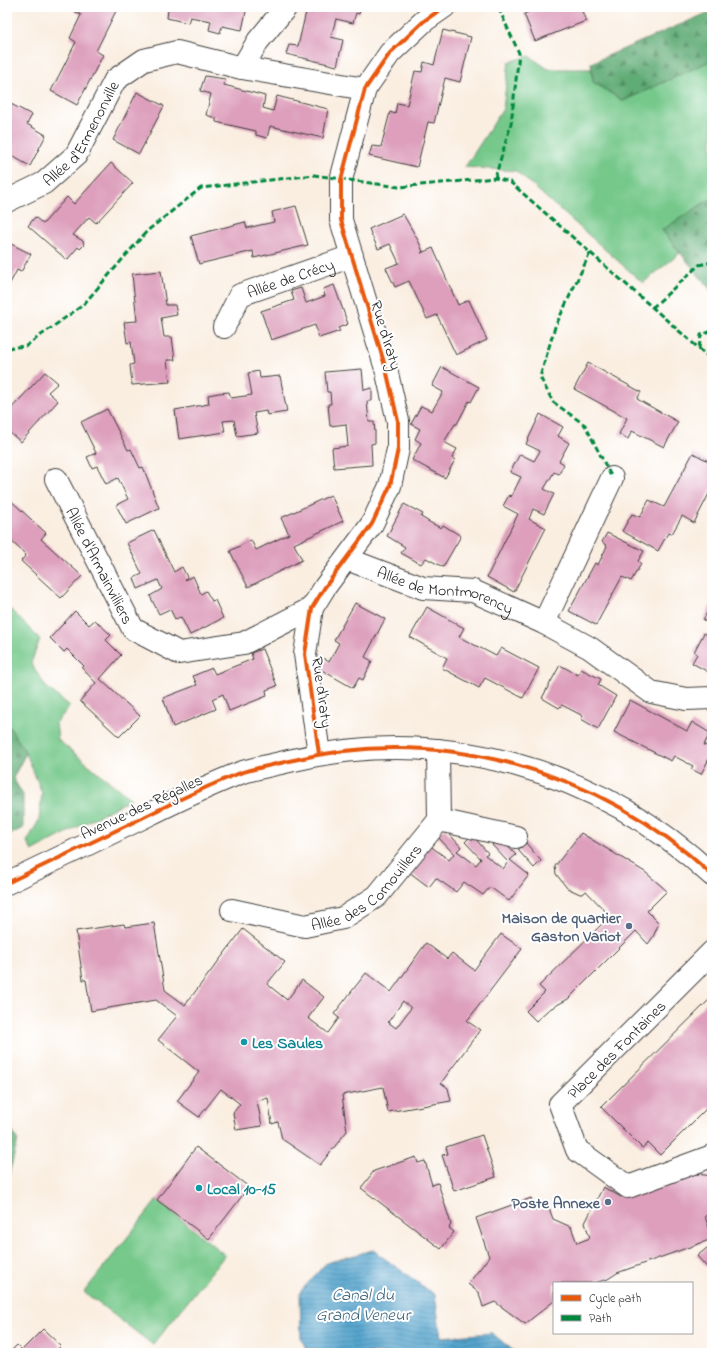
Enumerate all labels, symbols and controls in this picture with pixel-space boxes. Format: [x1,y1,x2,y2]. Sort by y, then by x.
street label: Allée d'Ermenonville [38,76,127,193]
street label: Allée de Crécy [244,253,338,306]
street label: Rue d'Iraty [363,298,407,373]
street label: Allée d'Armainvilliers [58,504,139,629]
street label: Allée de Montmorency [373,561,517,622]
street label: Rue d'Iraty [304,655,338,729]
street label: Avenue des Régalles [77,769,207,847]
street label: Allée des Cornouillers [309,839,429,938]
place label: Maison de quartier Gaston Variot [502,907,622,949]
marker: Maison de quartier Gaston Variot [624,921,634,931]
street label: Place des Fontaines [562,995,672,1105]
place label: Les Saules [252,1032,323,1056]
marker: Les Saules [239,1037,249,1047]
place label: Local 10-15 [207,1178,277,1202]
marker: Local 10-15 [194,1183,204,1193]
place label: Poste Annexe [512,1192,601,1216]
marker: Poste Annexe [603,1197,613,1207]
legend [553,1282,693,1334]
water label: Canal du Grand Veneur [316,1283,413,1328]
text: Cycle path [589,1290,641,1309]
text: Path [589,1310,612,1328]

